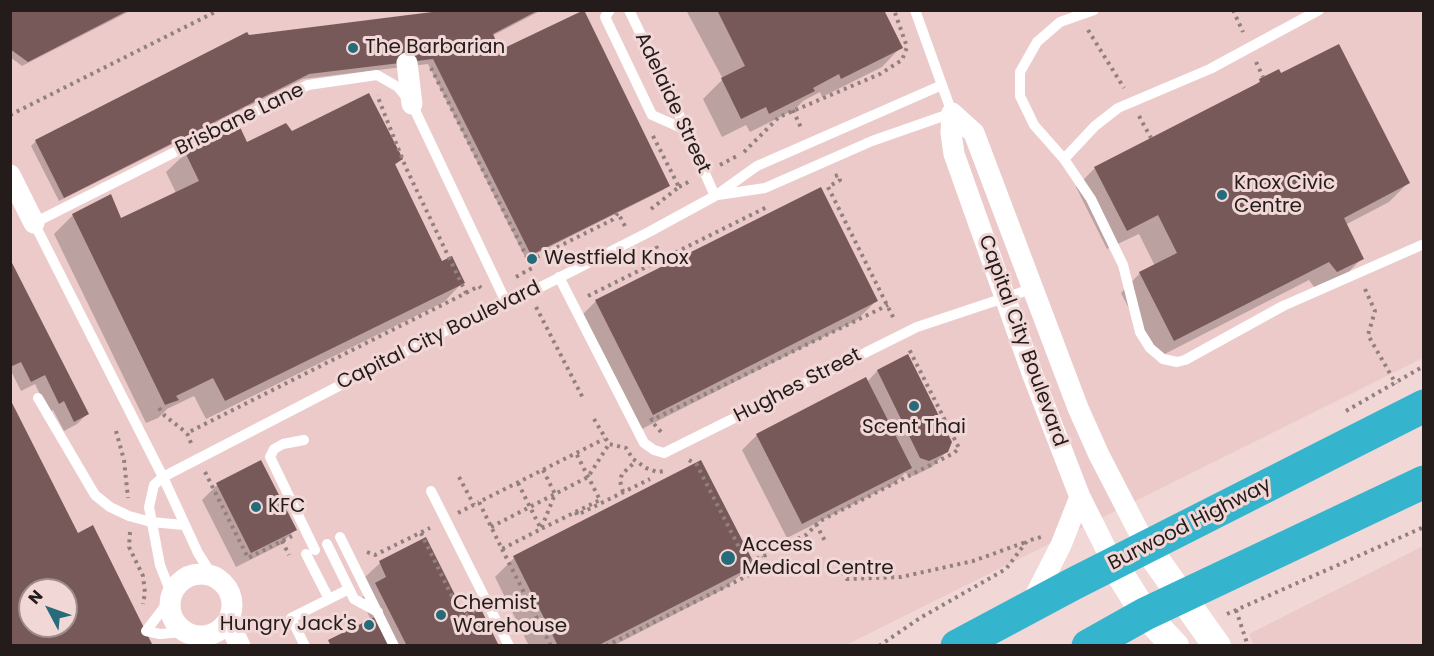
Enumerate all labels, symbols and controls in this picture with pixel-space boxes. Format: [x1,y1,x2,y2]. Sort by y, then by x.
street label: Adelaide Street [629,29,715,177]
place label: The Barbarian [365,36,505,60]
marker: The Barbarian [346,41,360,55]
street label: Brisbane Lane [172,79,308,161]
place label: Knox Civic Centre [1234,172,1335,219]
marker: Knox Civic Centre [1215,188,1229,202]
street label: Capital City Boulevard [972,232,1072,450]
place label: Westfield Knox [544,247,688,271]
marker: Westfield Knox [525,252,539,266]
street label: Capital City Boulevard [333,276,545,396]
street label: Hughes Street [730,344,866,428]
marker: Scent Thai [907,399,921,413]
place label: Scent Thai [862,416,966,440]
street label: Burwood Highway [1105,474,1275,576]
place label: KFC [268,495,305,519]
marker: KFC [249,500,263,514]
place label: Access Medical Centre [742,534,894,581]
marker: Access Medical Centre [719,549,737,567]
north arrow [18,578,78,638]
text: N [23,585,48,609]
place label: Chemist Warehouse [453,592,567,639]
marker: Chemist Warehouse [434,608,448,622]
place label: Hungry Jack's [220,613,357,637]
marker: Hungry Jack's [362,618,376,632]

